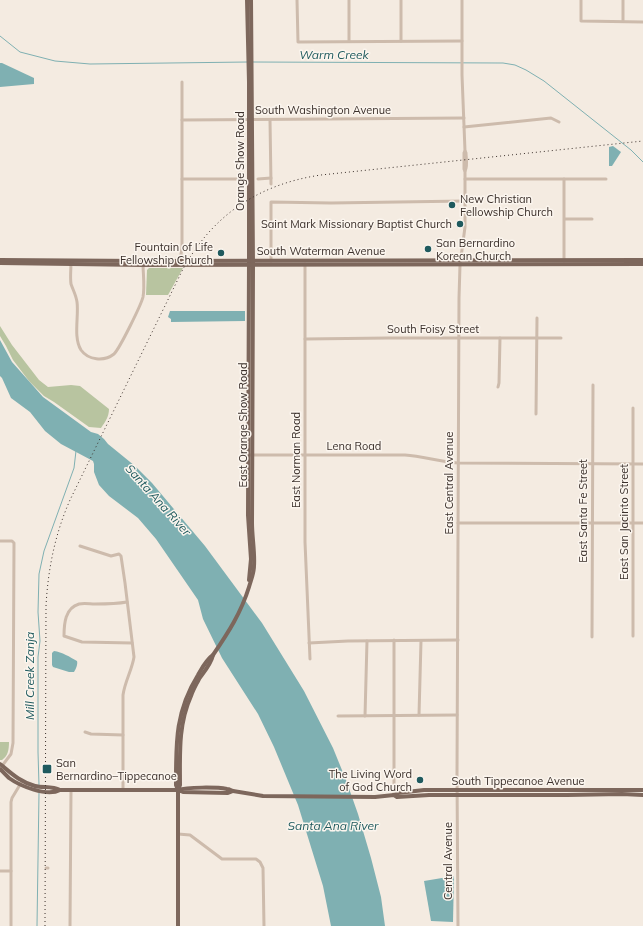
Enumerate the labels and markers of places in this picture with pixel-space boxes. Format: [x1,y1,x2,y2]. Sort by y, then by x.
place label: New Christian Fellowship Church [460,192,553,219]
marker: New Christian Fellowship Church [447,200,457,210]
place label: Saint Mark Missionary Baptist Church [261,217,452,231]
marker: Saint Mark Missionary Baptist Church [455,219,465,229]
place label: San Bernardino Korean Church [436,236,515,263]
place label: Fountain of Life Fellowship Church [120,240,213,267]
marker: San Bernardino Korean Church [423,244,433,254]
marker: Fountain of Life Fellowship Church [216,248,226,258]
place label: San Bernardino–Tippecanoe [56,756,177,783]
marker: San Bernardino–Tippecanoe [41,763,53,775]
place label: The Living Word of God Church [329,767,412,794]
marker: The Living Word of God Church [415,775,425,785]

